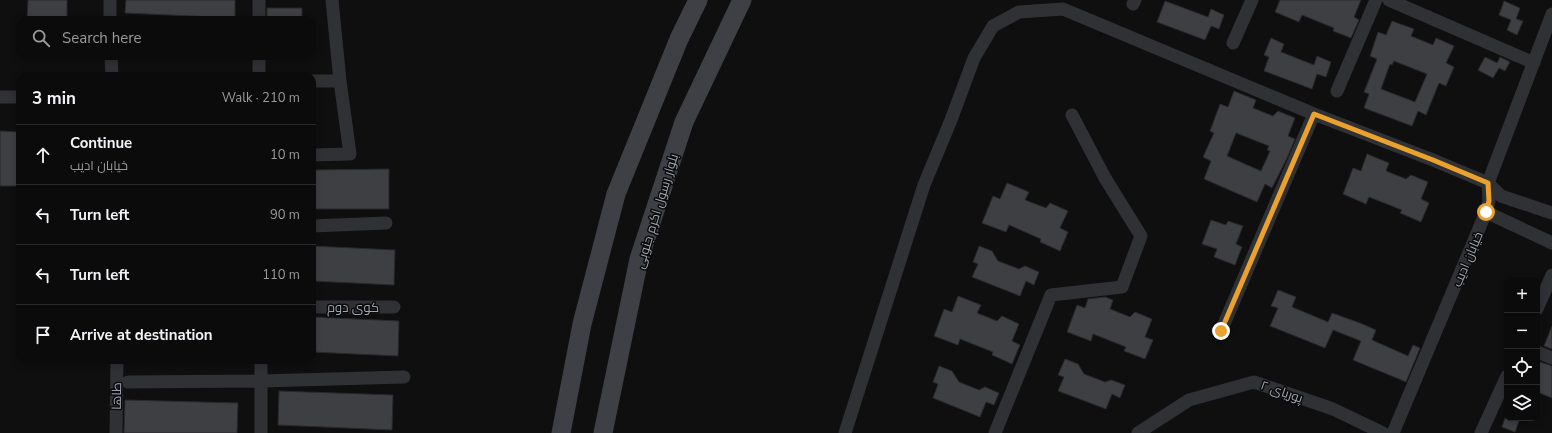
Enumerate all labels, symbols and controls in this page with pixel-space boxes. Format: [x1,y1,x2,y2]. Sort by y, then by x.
search box [16,16,316,60]
icon: search [30,27,52,49]
text: Search here [62,28,142,48]
text: 3 min [32,87,76,110]
text: Walk · 210 m [222,89,300,107]
text: Continue [70,133,132,153]
icon: ahead [32,144,54,166]
text: 10 m [270,146,300,164]
street label: بلوار رسول اکرم جنوبی [631,152,683,271]
text: خیابان ادیب [70,157,128,175]
route start [1477,203,1495,221]
icon: left [32,204,54,226]
text: Turn left [70,205,129,225]
text: 90 m [270,206,300,224]
street label: خیابان ادیب [1448,229,1488,290]
icon: left [32,264,54,286]
text: Turn left [70,265,129,285]
text: 110 m [262,266,300,284]
map controls [1504,277,1540,421]
button: + [1504,277,1540,313]
street label: کوی دوم [327,299,379,317]
button: − [1504,313,1540,349]
route end [1212,322,1230,340]
icon: arrive [32,324,54,346]
text: Arrive at destination [70,325,213,345]
button: locate [1504,349,1540,385]
street label: پوریای ۲ [1258,376,1306,408]
street label: طاها [108,382,126,410]
button: layers [1504,385,1540,421]

